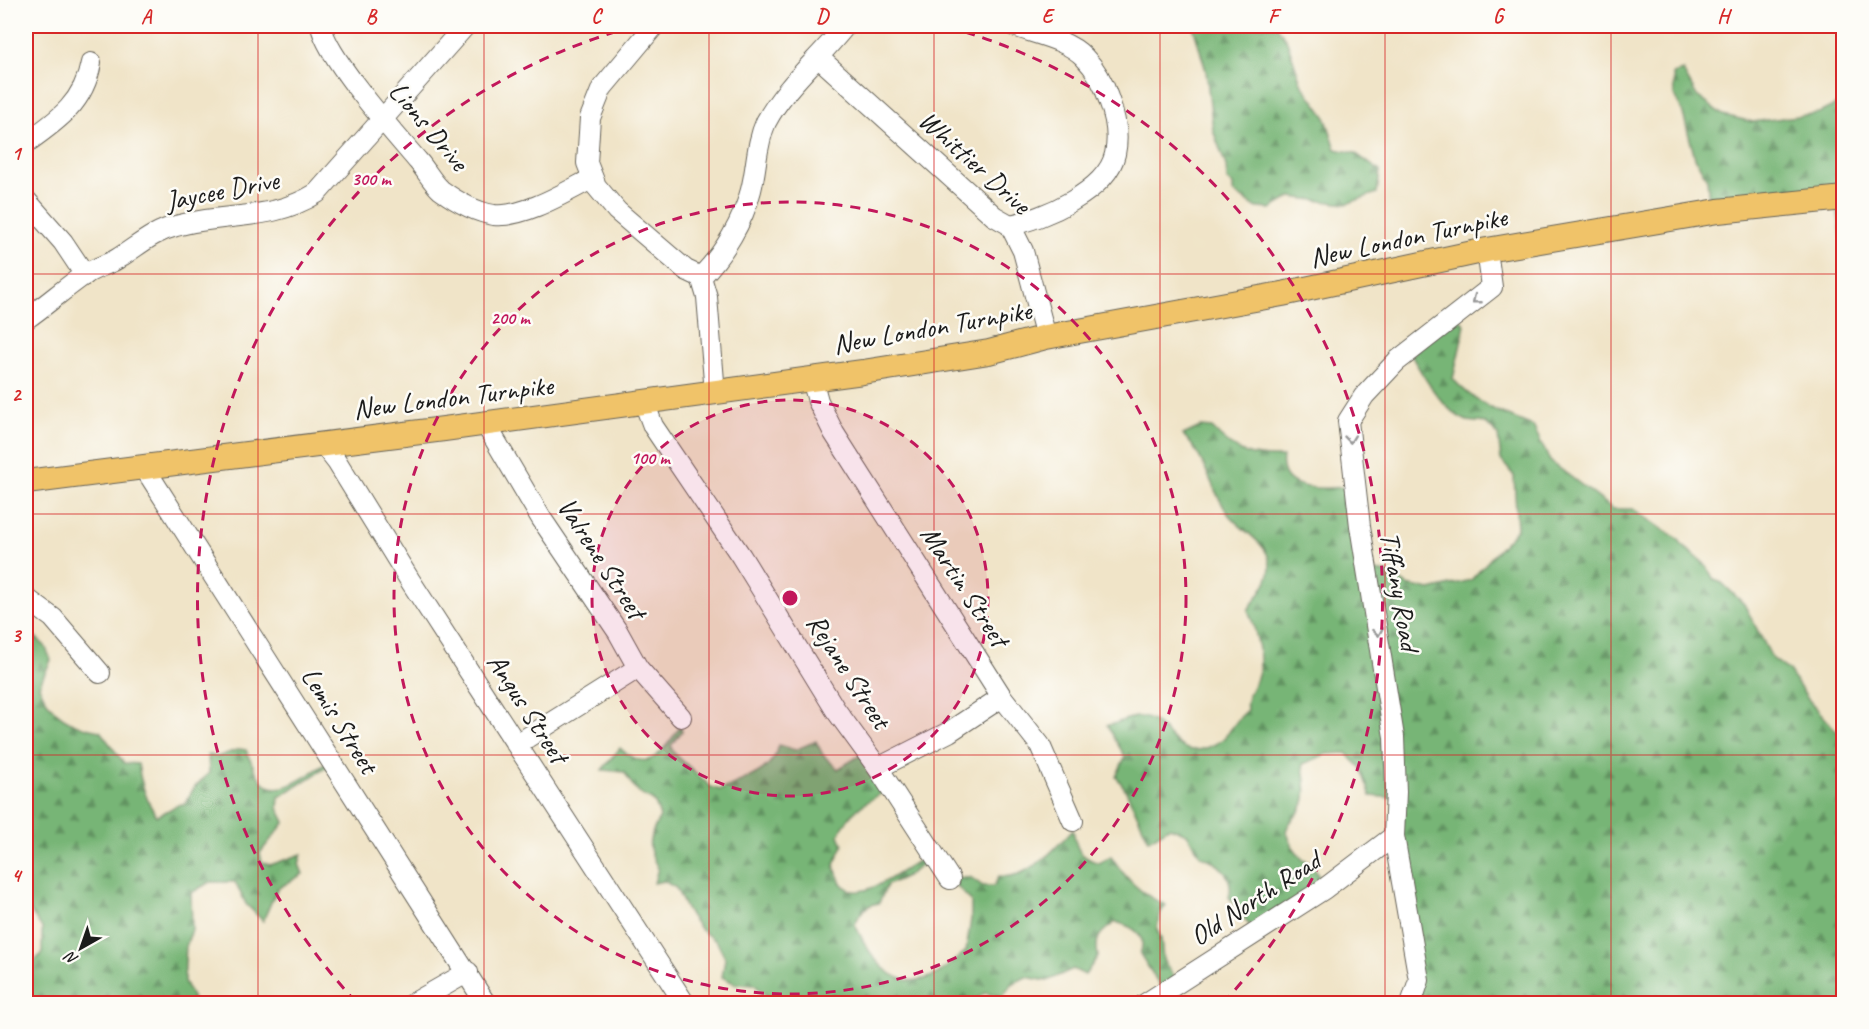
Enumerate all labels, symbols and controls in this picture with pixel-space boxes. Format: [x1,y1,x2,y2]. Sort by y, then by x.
text: A [141,4,153,29]
text: B [366,4,378,29]
text: C [591,4,603,29]
text: D [816,4,830,29]
text: E [1042,4,1056,29]
text: F [1268,4,1282,29]
text: G [1493,4,1506,29]
text: H [1717,4,1732,29]
street label: Lions Drive [381,74,478,179]
street label: Whittier Drive [912,103,1040,223]
text: 1 [12,141,23,166]
street label: Jaycee Drive [161,162,283,218]
text: 300 m [352,168,392,190]
street label: New London Turnpike [1306,199,1512,275]
street label: New London Turnpike [830,292,1036,362]
one-way arrow [1471,293,1482,304]
text: 200 m [491,307,531,329]
street label: New London Turnpike [351,367,557,427]
text: 2 [12,382,23,407]
one-way arrow [1343,434,1356,443]
text: 100 m [631,447,671,469]
street label: Valrene Street [550,491,656,628]
street label: Martin Street [913,519,1019,656]
street label: Tiffany Road [1372,529,1428,657]
centre of rings [780,588,800,608]
street label: Rejane Street [799,607,900,737]
text: 3 [12,623,23,648]
one-way arrow [1371,626,1384,636]
street label: Angus Street [480,646,578,773]
street label: Lemis Street [294,660,388,782]
street label: Old North Road [1183,841,1330,953]
text: 4 [12,863,24,888]
north arrow [51,918,111,978]
text: N [59,946,82,970]

